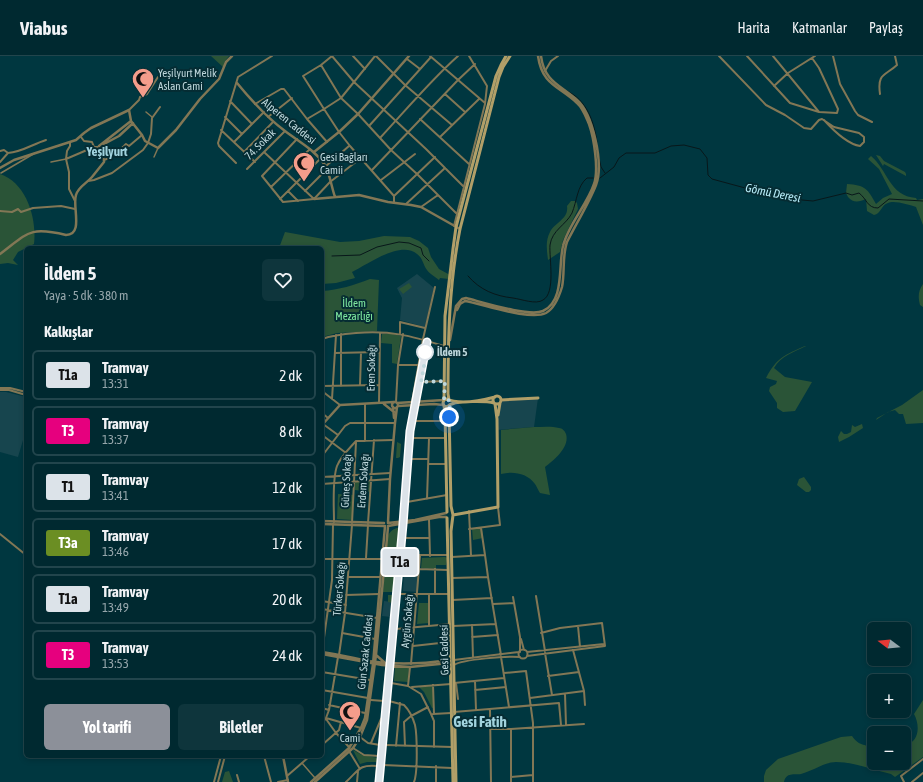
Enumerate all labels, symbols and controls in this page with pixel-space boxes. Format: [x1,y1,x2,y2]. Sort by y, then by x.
text: Viabus [20,17,67,39]
text: Harita [738,20,770,36]
text: Katmanlar [792,20,847,36]
text: Paylaş [869,20,903,36]
mosque icon: Yeşilyurt Melik Aslan Cami [130,66,156,99]
place label: Yeşilyurt Melik Aslan Cami [158,67,217,92]
street label: Alperen Caddesi [260,96,318,146]
street label: 74. Sokak [242,126,278,162]
district label: Yeşilyurt [86,144,128,159]
mosque icon: Gesi Bağları Camii [291,150,317,183]
place label: Gesi Bağları Camii [320,151,368,176]
water label: Gömü Deresi [744,181,802,205]
button: heart [262,259,304,301]
text: İldem 5 [44,262,97,284]
text: Yaya · 5 dk · 380 m [44,288,128,303]
park label: İldem Mezarlığı [335,297,373,322]
text: Kalkışlar [44,323,93,340]
marker: İldem 5 [416,343,434,361]
street label: Eren Sokağı [365,345,377,391]
place label: İldem 5 [437,346,467,358]
text: Tramvay [102,359,149,376]
text: T1a [58,367,78,383]
text: 2 dk [279,367,302,384]
text: 13:31 [102,376,129,391]
your location [439,407,459,427]
text: Tramvay [102,415,149,432]
text: T3 [62,423,74,439]
text: 8 dk [279,423,302,440]
text: 13:37 [102,432,129,447]
street label: Erdem Sokağı [355,453,371,509]
street label: Güneş Sokağı [339,454,353,508]
text: Tramvay [102,471,149,488]
text: T1 [62,479,74,495]
text: 12 dk [272,479,302,496]
text: 13:41 [102,488,129,503]
text: Tramvay [102,527,149,544]
text: T3a [58,535,78,551]
text: 17 dk [272,535,302,552]
text: 13:46 [102,544,129,559]
line badge: T1a [377,549,423,575]
text: T1a [390,554,410,570]
street label: Türker Sokağı [331,561,347,617]
text: Tramvay [102,583,149,600]
text: T1a [58,591,78,607]
text: 20 dk [272,591,302,608]
street label: Aygün Sokağı [399,594,415,648]
text: 13:49 [102,600,129,615]
street label: Gün Sazak Caddesi [355,614,375,690]
north arrow [867,622,911,666]
map controls [867,622,911,770]
street label: Gesi Caddesi [438,625,450,675]
text: Tramvay [102,639,149,656]
text: T3 [62,647,74,663]
text: 24 dk [272,647,302,664]
text: 13:53 [102,656,129,671]
button: + [867,674,911,718]
mosque icon: Cami [337,699,363,732]
button: Yol tarifi [44,704,170,750]
button: Biletler [178,704,304,750]
district label: Gesi Fatih [453,713,507,730]
button: − [867,726,911,770]
place label: Cami [340,732,360,744]

